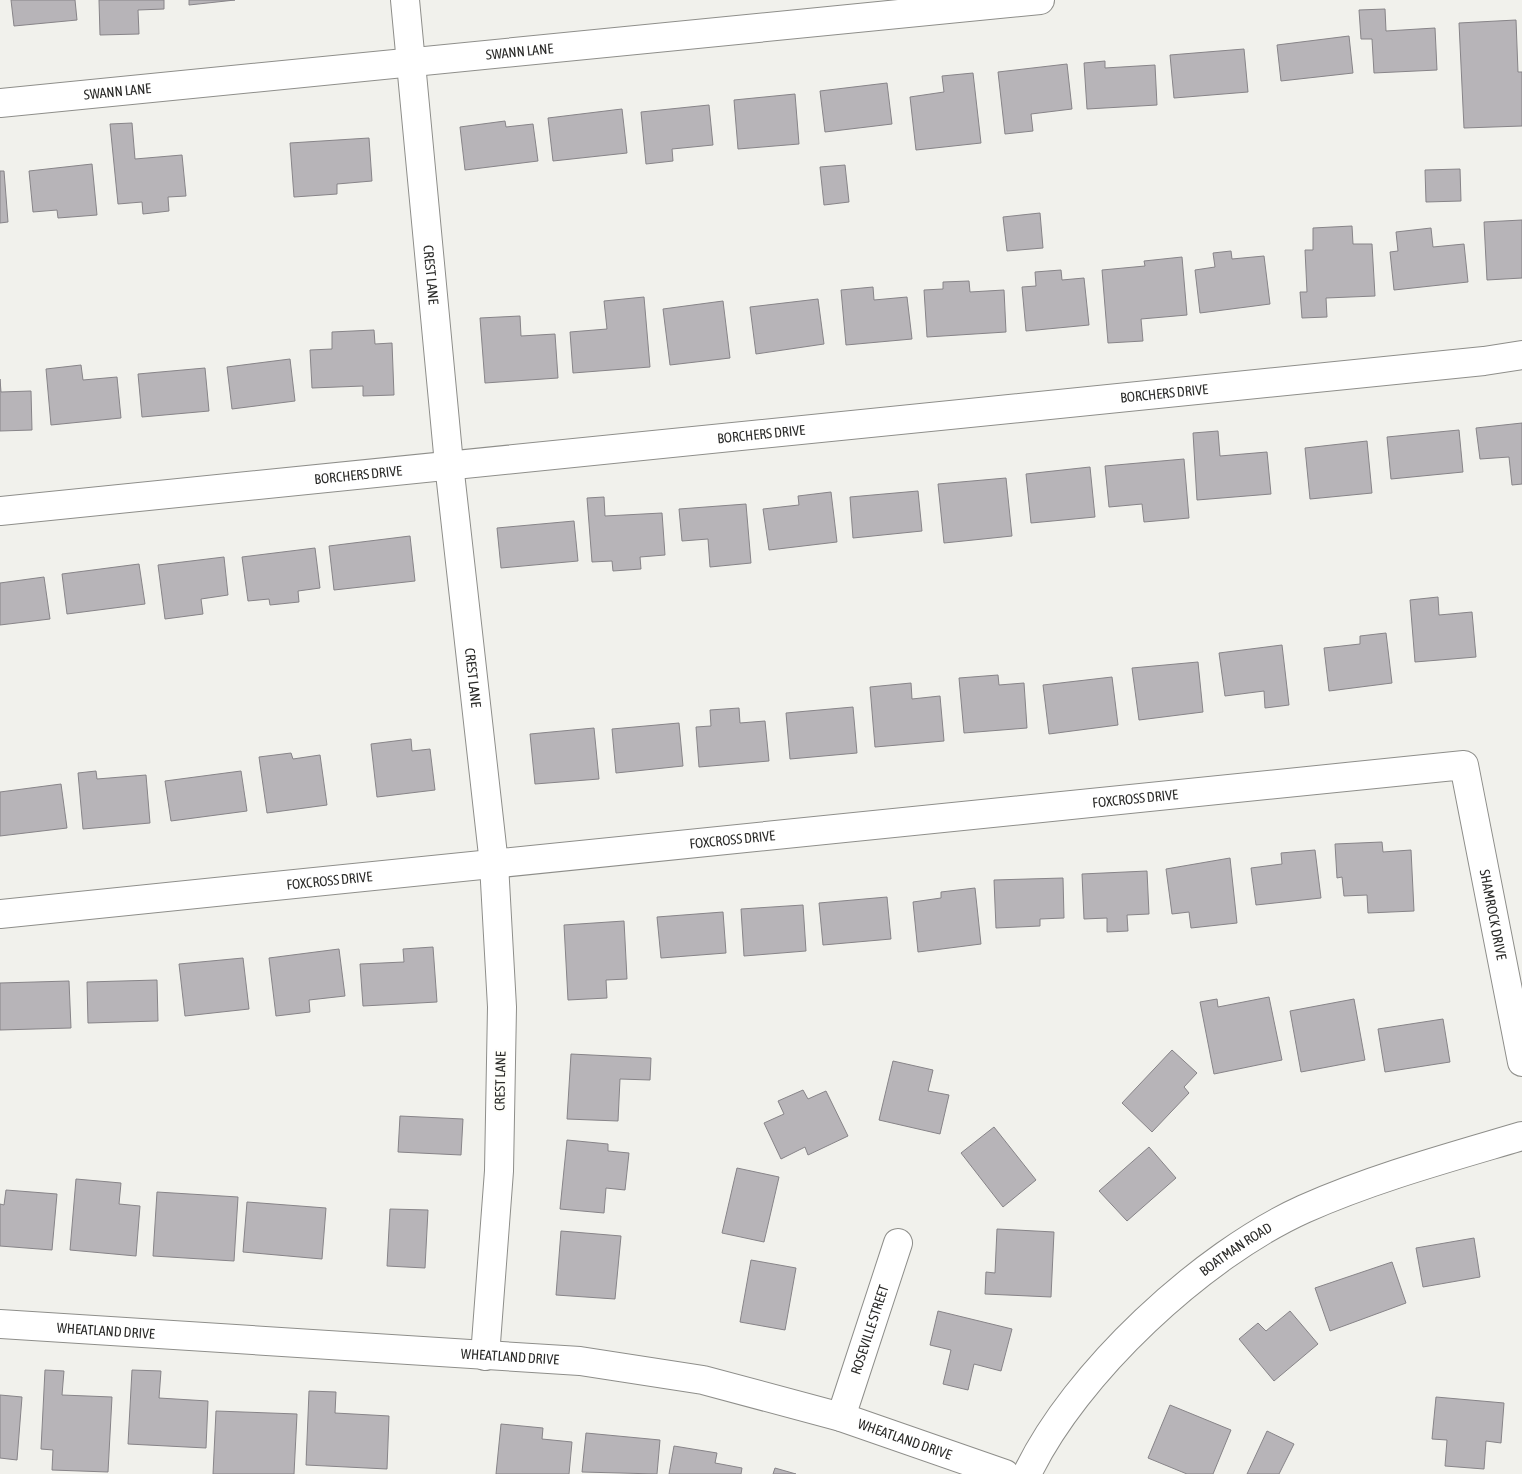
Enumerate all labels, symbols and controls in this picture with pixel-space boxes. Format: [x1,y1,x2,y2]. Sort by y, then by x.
street label: SWANN LANE [485,40,554,63]
street label: SWANN LANE [83,80,152,103]
street label: CREST LANE [420,244,442,305]
street label: BORCHERS DRIVE [1119,381,1209,406]
street label: BORCHERS DRIVE [716,422,806,446]
street label: BORCHERS DRIVE [313,462,403,487]
street label: CREST LANE [462,647,484,708]
street label: FOXCROSS DRIVE [1092,786,1179,811]
street label: FOXCROSS DRIVE [689,827,776,852]
street label: FOXCROSS DRIVE [286,868,373,893]
street label: SHAMROCK DRIVE [1477,868,1510,961]
street label: CREST LANE [491,1051,509,1111]
street label: BOATMAN ROAD [1196,1219,1275,1279]
street label: ROSEVILLE STREET [848,1283,892,1376]
street label: WHEATLAND DRIVE [56,1320,155,1342]
street label: WHEATLAND DRIVE [460,1345,560,1368]
street label: WHEATLAND DRIVE [856,1415,954,1463]

